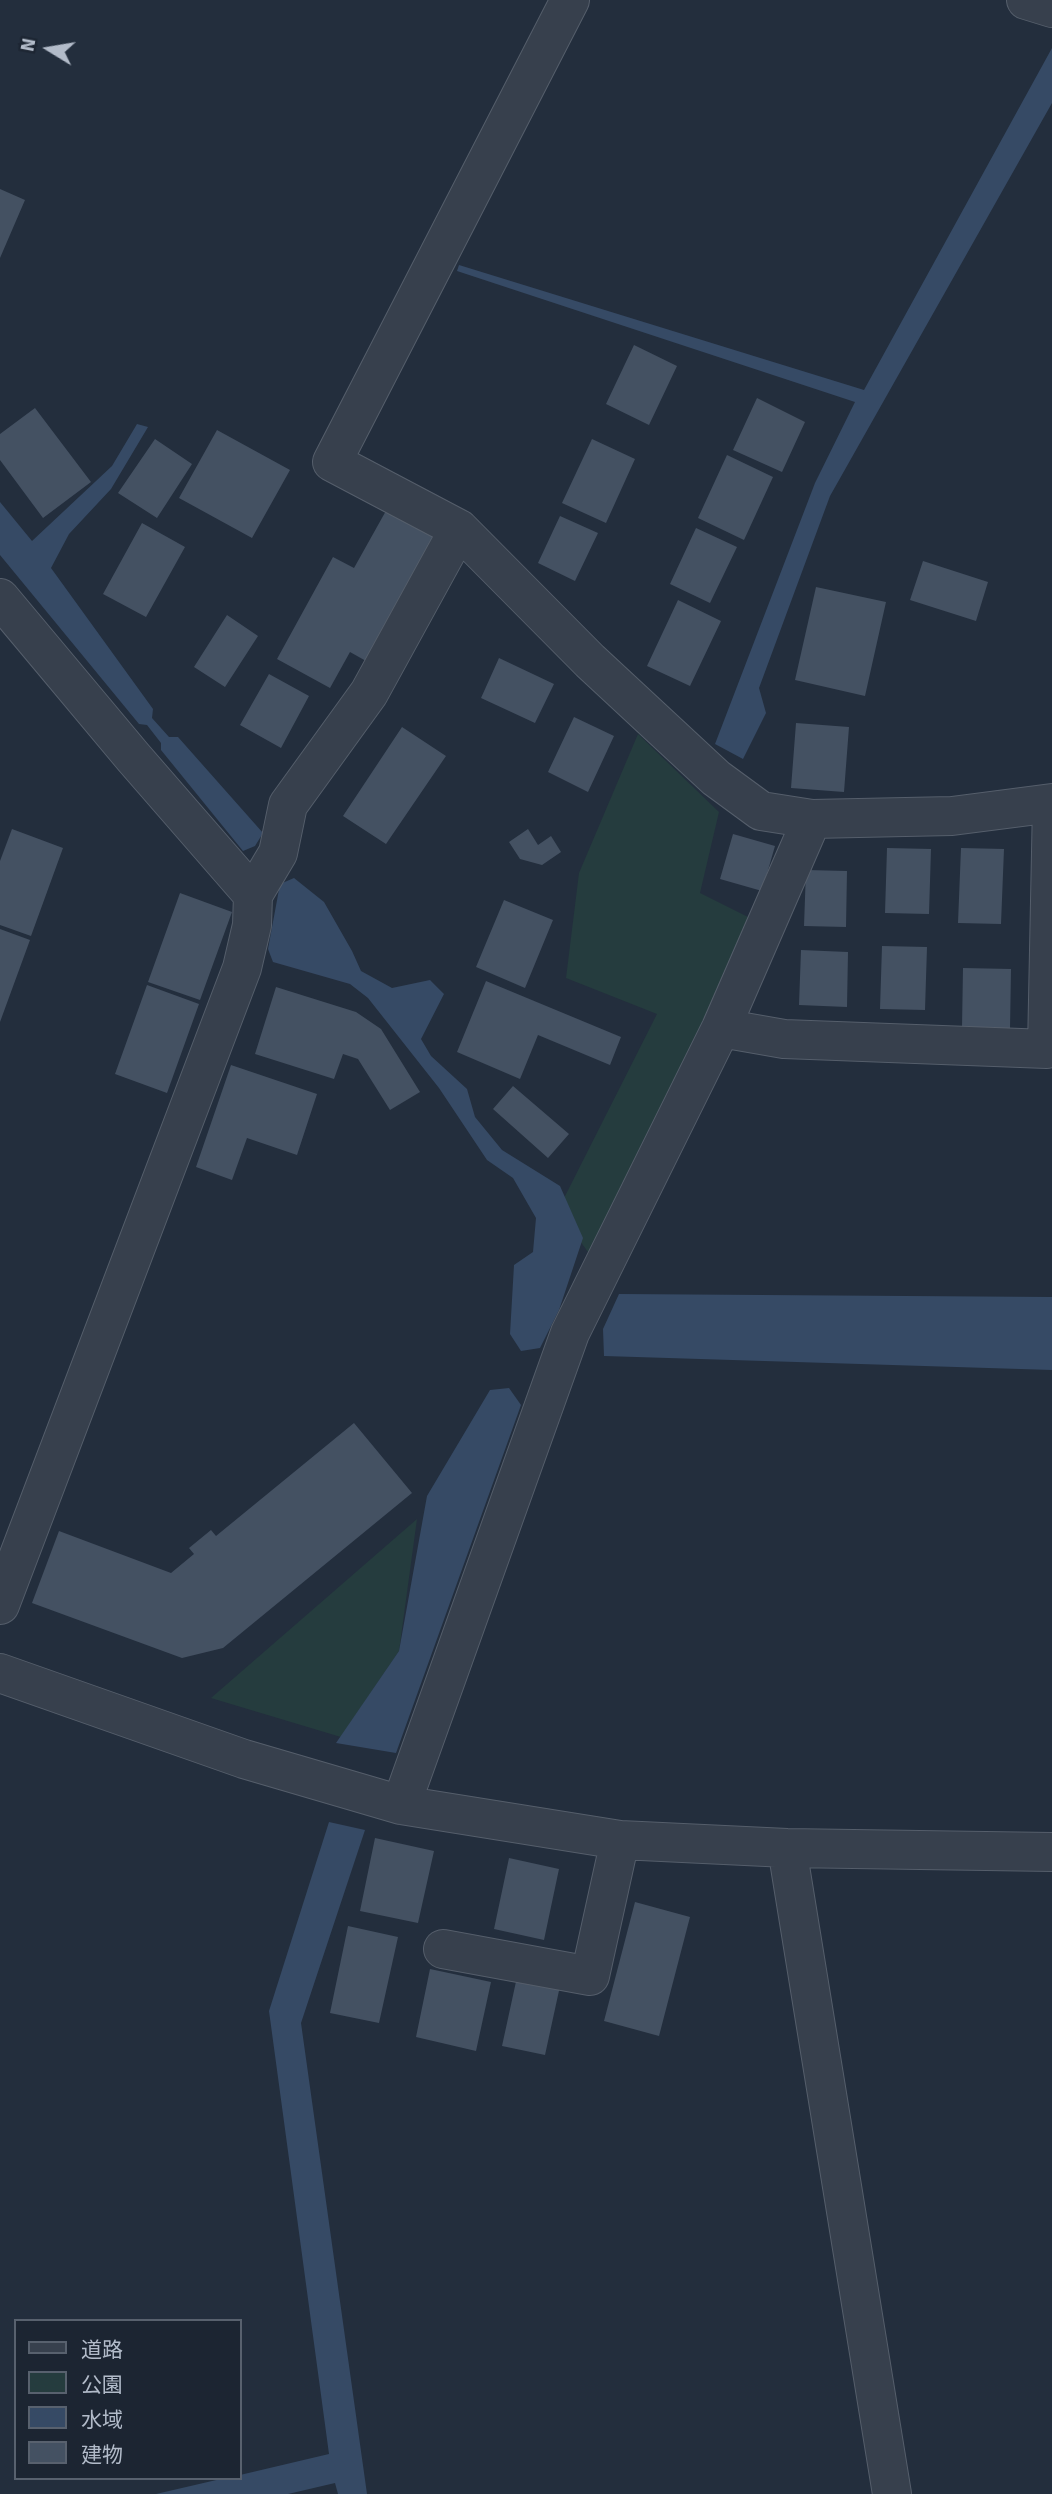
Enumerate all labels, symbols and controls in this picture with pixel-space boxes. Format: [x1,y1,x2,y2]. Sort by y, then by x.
north arrow [14,14,84,84]
text: N [15,36,41,54]
legend [14,2319,242,2480]
text: 道路 [81,2337,123,2363]
text: 公園 [81,2372,123,2398]
text: 水域 [81,2407,123,2433]
text: 建物 [81,2442,123,2468]

